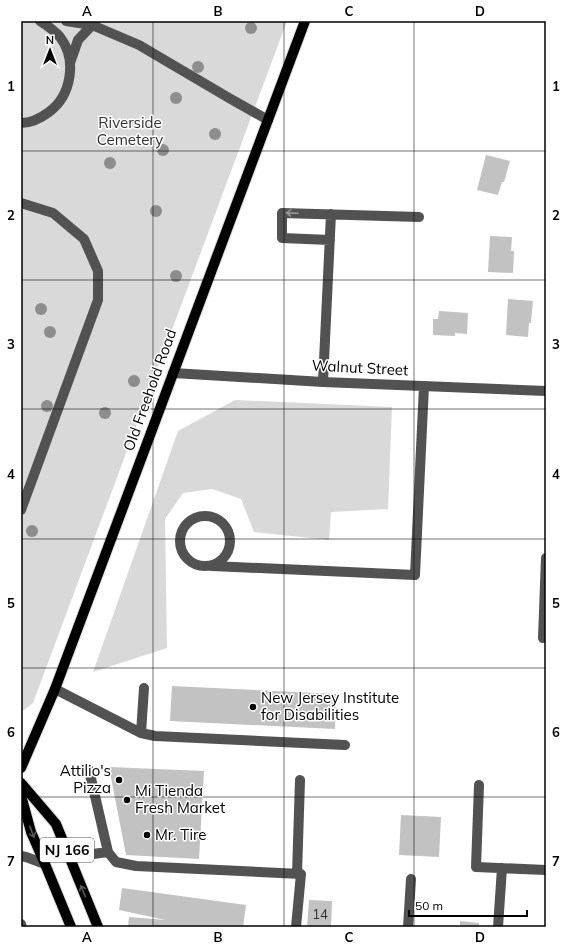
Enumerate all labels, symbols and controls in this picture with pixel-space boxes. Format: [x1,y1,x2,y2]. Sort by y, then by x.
text: A [82,3,92,19]
text: B [214,3,223,19]
text: C [345,3,354,19]
text: D [475,3,485,19]
north arrow [30,30,70,70]
text: N [46,33,54,47]
text: 1 [7,78,15,94]
text: 1 [552,78,560,94]
park label: Riverside Cemetery [97,113,163,149]
text: 2 [7,207,15,223]
text: 2 [552,207,560,223]
one-way arrow [286,210,299,217]
street label: Old Freehold Road [119,326,180,454]
text: 3 [7,336,15,352]
text: 3 [552,336,560,352]
street label: Walnut Street [311,355,409,380]
text: 4 [7,466,15,482]
text: 4 [552,466,560,482]
text: 5 [7,595,15,611]
text: 5 [552,595,560,611]
place label: New Jersey Institute for Disabilities [261,688,399,724]
marker: New Jersey Institute for Disabilities [248,702,258,712]
text: 6 [7,724,15,740]
text: 6 [552,724,560,740]
place label: Attilio's Pizza [60,761,111,797]
marker: Attilio's Pizza [114,775,124,785]
place label: Mi Tienda Fresh Market [135,781,225,817]
marker: Mi Tienda Fresh Market [122,795,132,805]
place label: Mr. Tire [155,825,206,844]
one-way arrow [28,826,36,838]
marker: Mr. Tire [142,830,152,840]
road number: NJ 166 [40,838,94,862]
text: 7 [7,853,15,869]
text: 7 [552,853,560,869]
one-way arrow [79,885,87,897]
scale bar [409,892,527,918]
text: 50 m [415,898,443,913]
house number: 14 [312,906,328,922]
text: A [82,929,92,945]
text: B [214,929,223,945]
text: C [345,929,354,945]
text: D [475,929,485,945]

